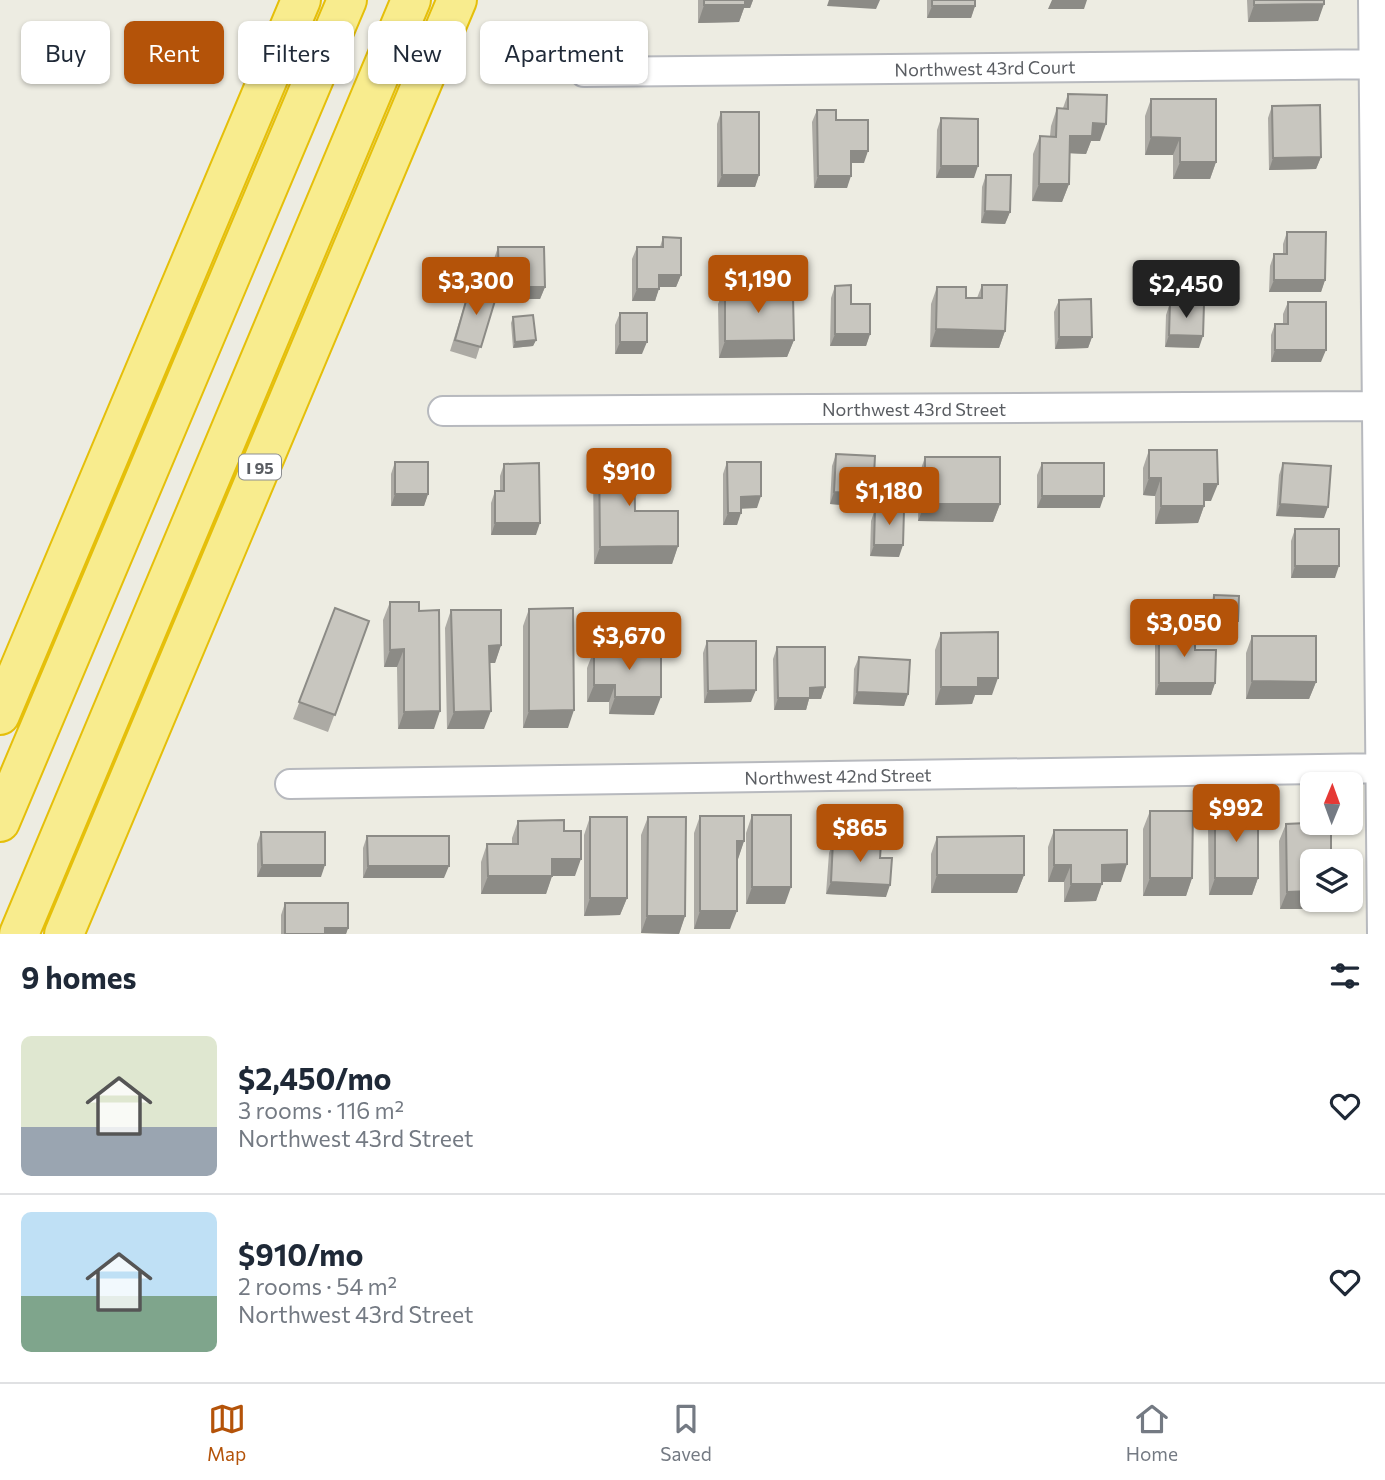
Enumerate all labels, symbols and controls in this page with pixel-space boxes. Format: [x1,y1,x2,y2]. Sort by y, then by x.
chip: Buy [21,21,110,84]
chip: Rent [124,21,224,84]
chip: Filters [238,21,354,84]
chip: New [368,21,466,84]
chip: Apartment [480,21,648,84]
street label: Northwest 43rd Court [894,55,1076,81]
pin: $1,190 [701,256,815,315]
pin: $3,300 [419,258,533,317]
pin: $2,450 [1129,260,1243,320]
text: $1,190 [724,264,792,292]
text: $3,300 [438,266,514,294]
text: $2,450 [1149,269,1223,297]
street label: Northwest 43rd Street [822,398,1006,420]
pin: $910 [588,448,670,508]
road number: I 95 [239,454,281,480]
text: $910 [602,457,656,485]
pin: $1,180 [832,468,946,527]
text: $1,180 [855,476,923,504]
pin: $3,050 [1127,600,1241,659]
text: $3,050 [1146,608,1222,636]
pin: $3,670 [572,612,686,672]
text: $3,670 [592,621,666,649]
street label: Northwest 42nd Street [744,763,932,789]
north arrow [1300,772,1363,835]
map controls [1300,772,1363,912]
pin: $992 [1195,784,1277,844]
text: $992 [1209,793,1263,821]
pin: $865 [819,804,901,864]
text: $865 [832,813,888,841]
button: layers [1300,849,1363,912]
icon: filters [1326,957,1364,995]
text: 9 homes [21,958,136,995]
text: $2,450/mo [238,1059,392,1096]
icon: home [77,1064,161,1148]
icon: heart [1326,1087,1364,1125]
text: 3 rooms · 116 m² [238,1096,404,1124]
text: Northwest 43rd Street [238,1124,473,1152]
text: $910/mo [238,1235,363,1272]
icon: home [77,1240,161,1324]
icon: heart [1326,1263,1364,1301]
text: 2 rooms · 54 m² [238,1272,397,1300]
text: Northwest 43rd Street [238,1300,473,1328]
tab: Map [207,1400,246,1465]
tab: Saved [660,1400,712,1465]
tab: Home [1126,1400,1178,1465]

